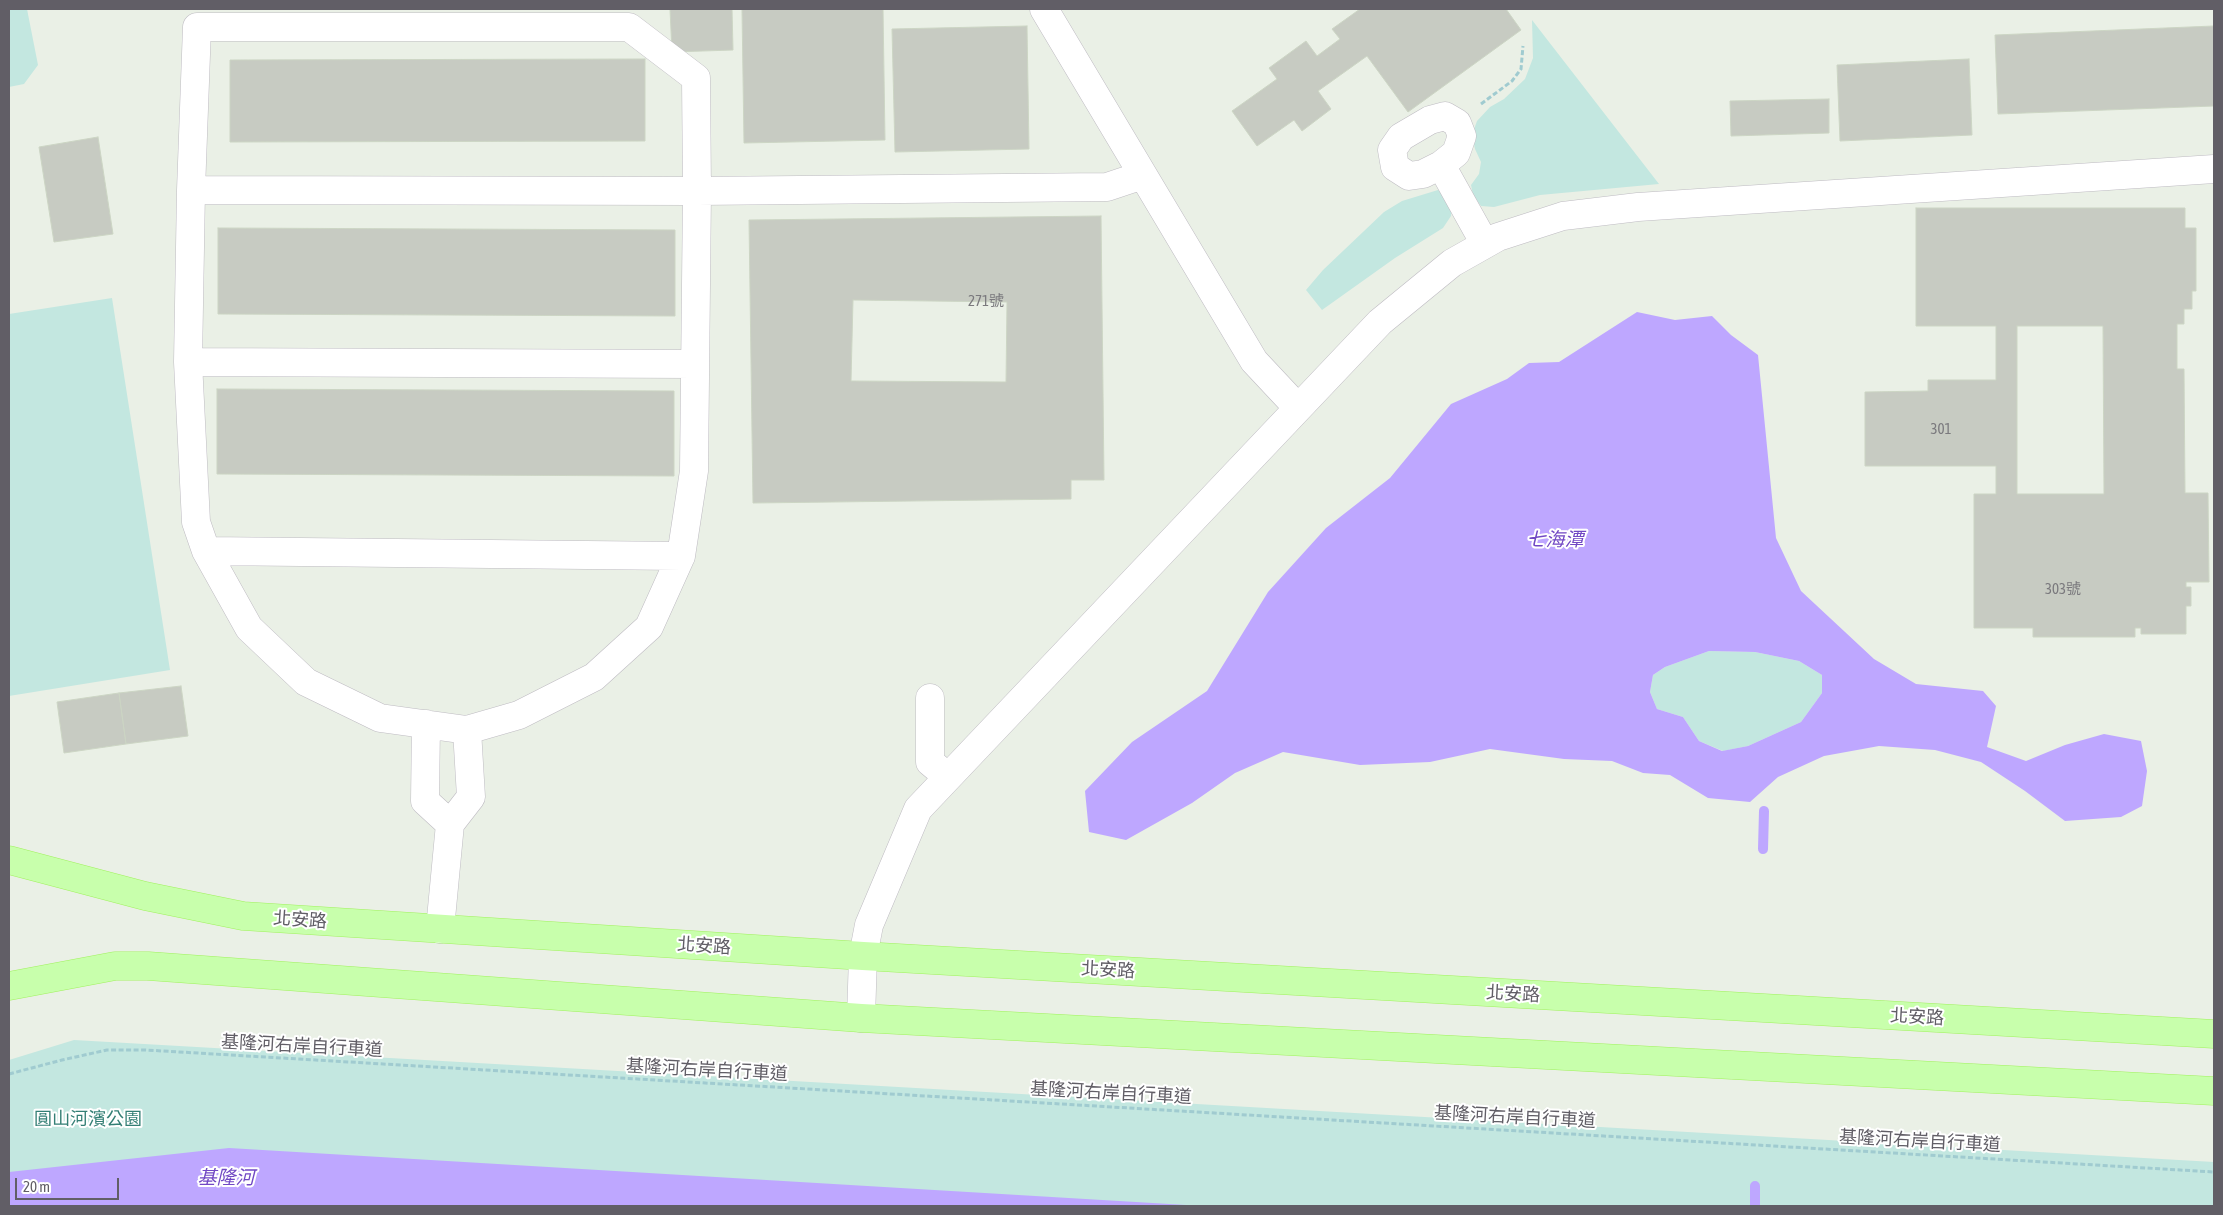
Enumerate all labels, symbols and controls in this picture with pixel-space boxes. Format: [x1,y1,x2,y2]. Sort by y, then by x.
house number: 271號 [968,292,1004,310]
house number: 301 [1930,420,1952,438]
water label: 七海潭 [1527,529,1583,551]
house number: 303號 [2045,580,2081,598]
street label: 北安路 [272,907,328,933]
street label: 北安路 [676,933,732,959]
street label: 北安路 [1080,958,1136,982]
street label: 北安路 [1485,982,1541,1006]
street label: 北安路 [1889,1005,1945,1029]
street label: 基隆河右岸自行車道 [221,1031,383,1061]
street label: 基隆河右岸自行車道 [626,1055,788,1085]
street label: 基隆河右岸自行車道 [1030,1078,1192,1108]
street label: 基隆河右岸自行車道 [1434,1102,1596,1132]
park label: 圓山河濱公園 [34,1108,142,1130]
street label: 基隆河右岸自行車道 [1839,1126,2001,1156]
water label: 基隆河 [198,1167,254,1189]
scale bar [18,1168,121,1200]
text: 20 m [23,1178,50,1195]

